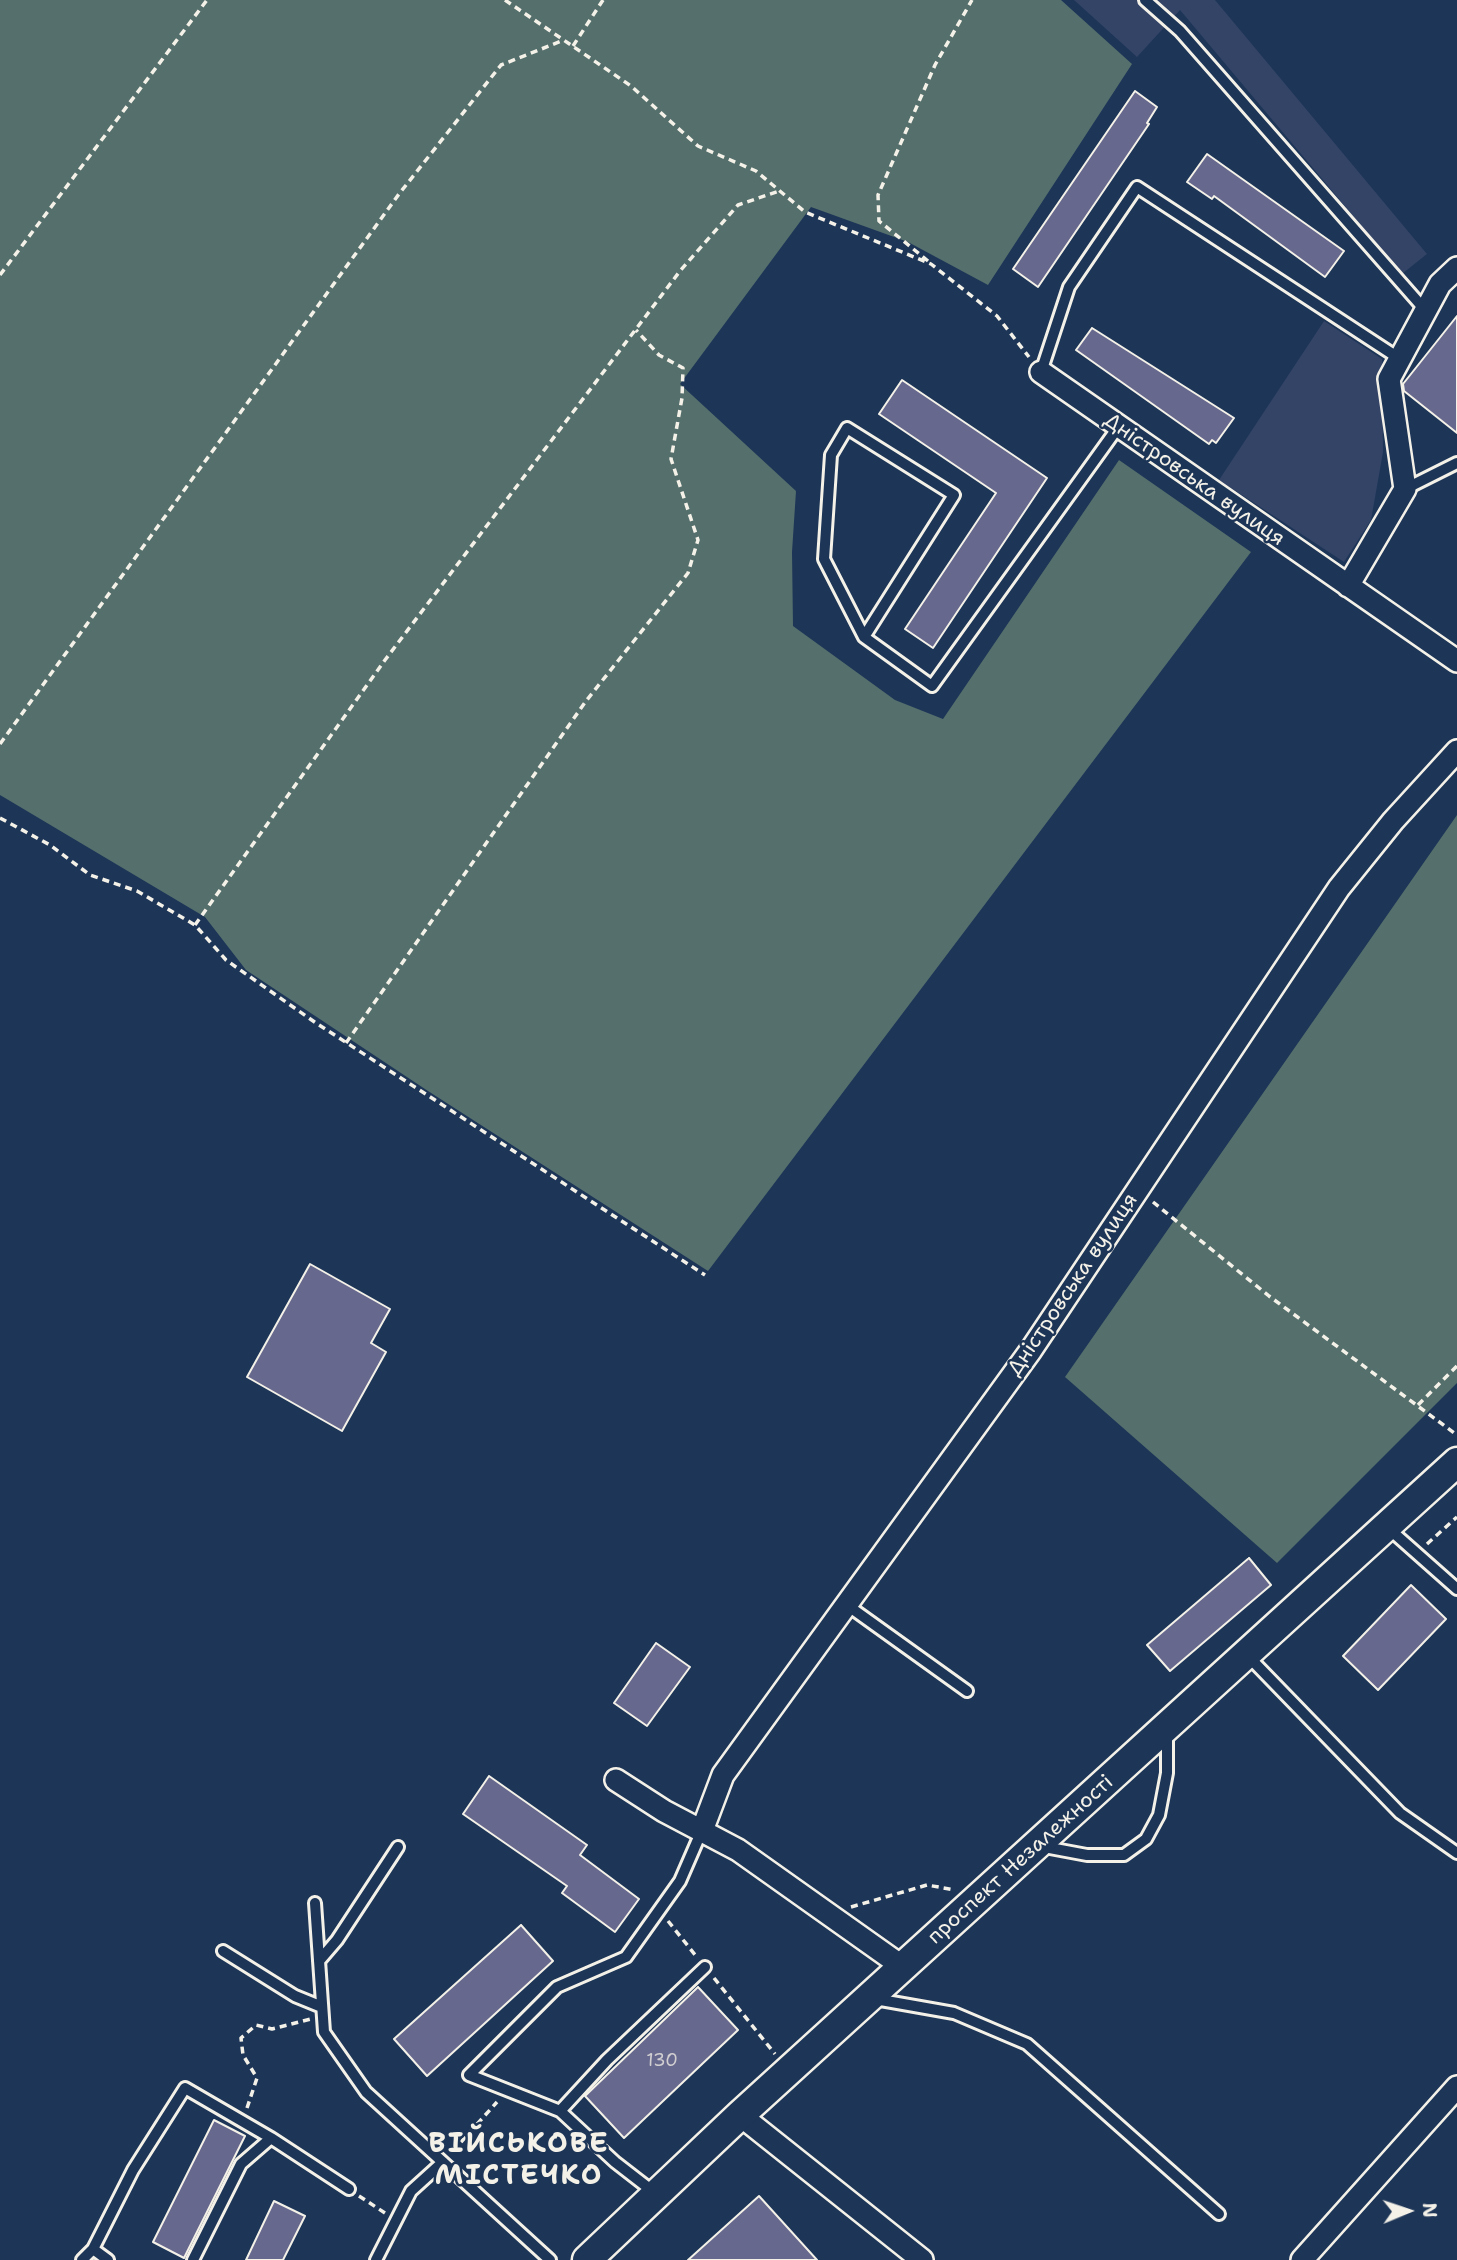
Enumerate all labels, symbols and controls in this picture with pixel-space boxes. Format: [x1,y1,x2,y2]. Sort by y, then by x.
street label: Дністровська вулиця [1099,408,1289,552]
street label: Дністровська вулиця [1002,1189,1144,1381]
street label: проспект Незалежності [923,1770,1119,1950]
house number: 130 [646,2050,678,2072]
district label: ВІЙСЬКОВЕ МІСТЕЧКО [430,2128,608,2194]
north arrow [1373,2176,1443,2246]
text: N [1417,2202,1442,2218]

